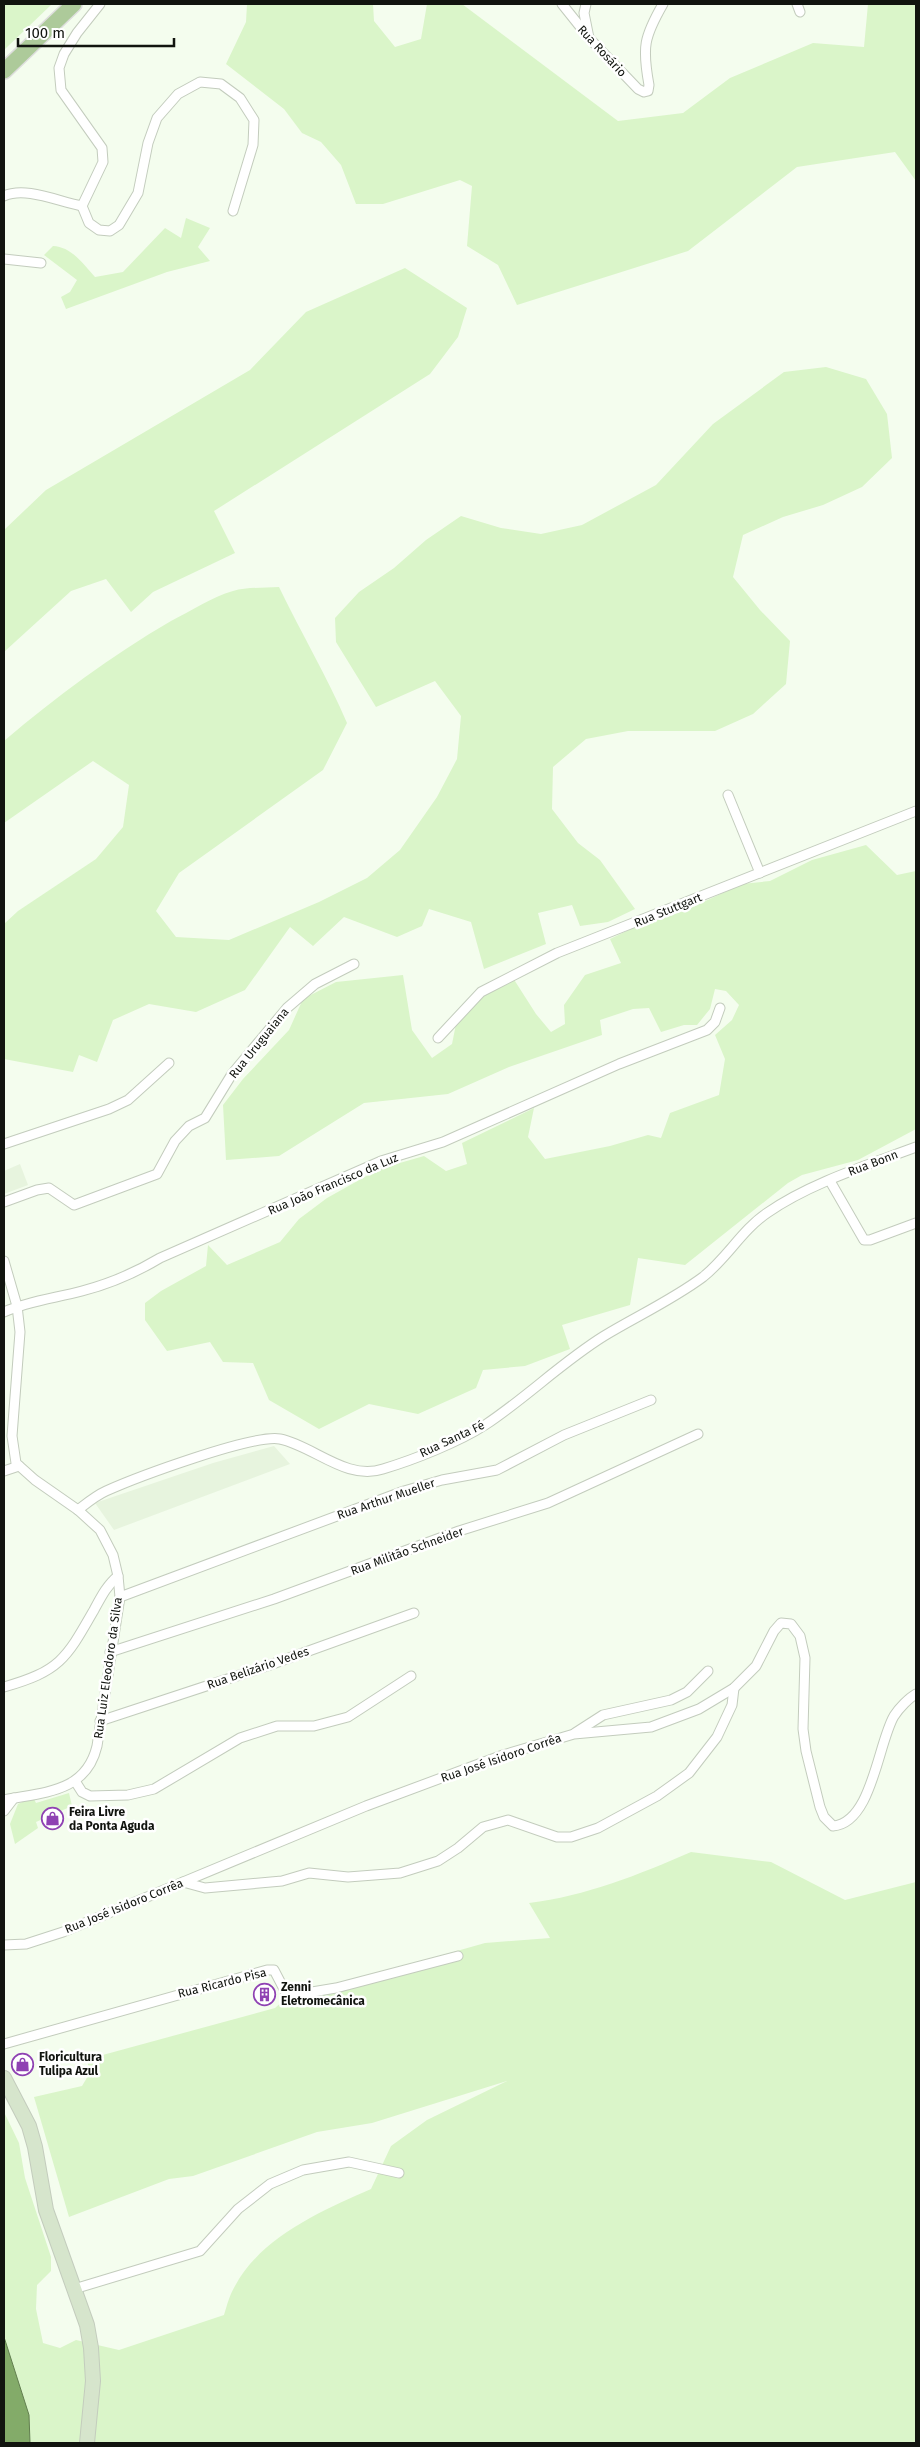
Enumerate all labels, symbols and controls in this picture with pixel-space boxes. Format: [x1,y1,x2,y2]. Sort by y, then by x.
scale bar [18,15,174,47]
street label: Rua Rosário [575,22,629,80]
text: 100 m [25,24,65,42]
street label: Rua Stuttgart [632,890,705,930]
street label: Rua Uruguaiana [226,1005,292,1081]
street label: Rua Bonn [846,1147,900,1179]
street label: Rua João Francisco da Luz [266,1150,400,1218]
street label: Rua Santa Fé [417,1418,487,1460]
street label: Rua Arthur Mueller [335,1476,437,1522]
street label: Rua Militão Schneider [349,1524,466,1578]
street label: Rua Luiz Eleodoro da Silva [91,1596,125,1740]
street label: Rua Belizário Vedes [205,1644,311,1692]
street label: Rua José Isidoro Corrêa [439,1731,563,1785]
place label: Feira Livre da Ponta Aguda [69,1805,155,1833]
shop icon: Feira Livre da Ponta Aguda [41,1807,65,1831]
street label: Rua José Isidoro Corrêa [63,1876,185,1936]
street label: Rua Ricardo Pisa [176,1965,268,2001]
place label: Zenni Eletromecânica [281,1980,365,2008]
building icon: Zenni Eletromecânica [253,1982,277,2006]
place label: Floricultura Tulipa Azul [39,2050,102,2078]
shop icon: Floricultura Tulipa Azul [11,2052,35,2076]

